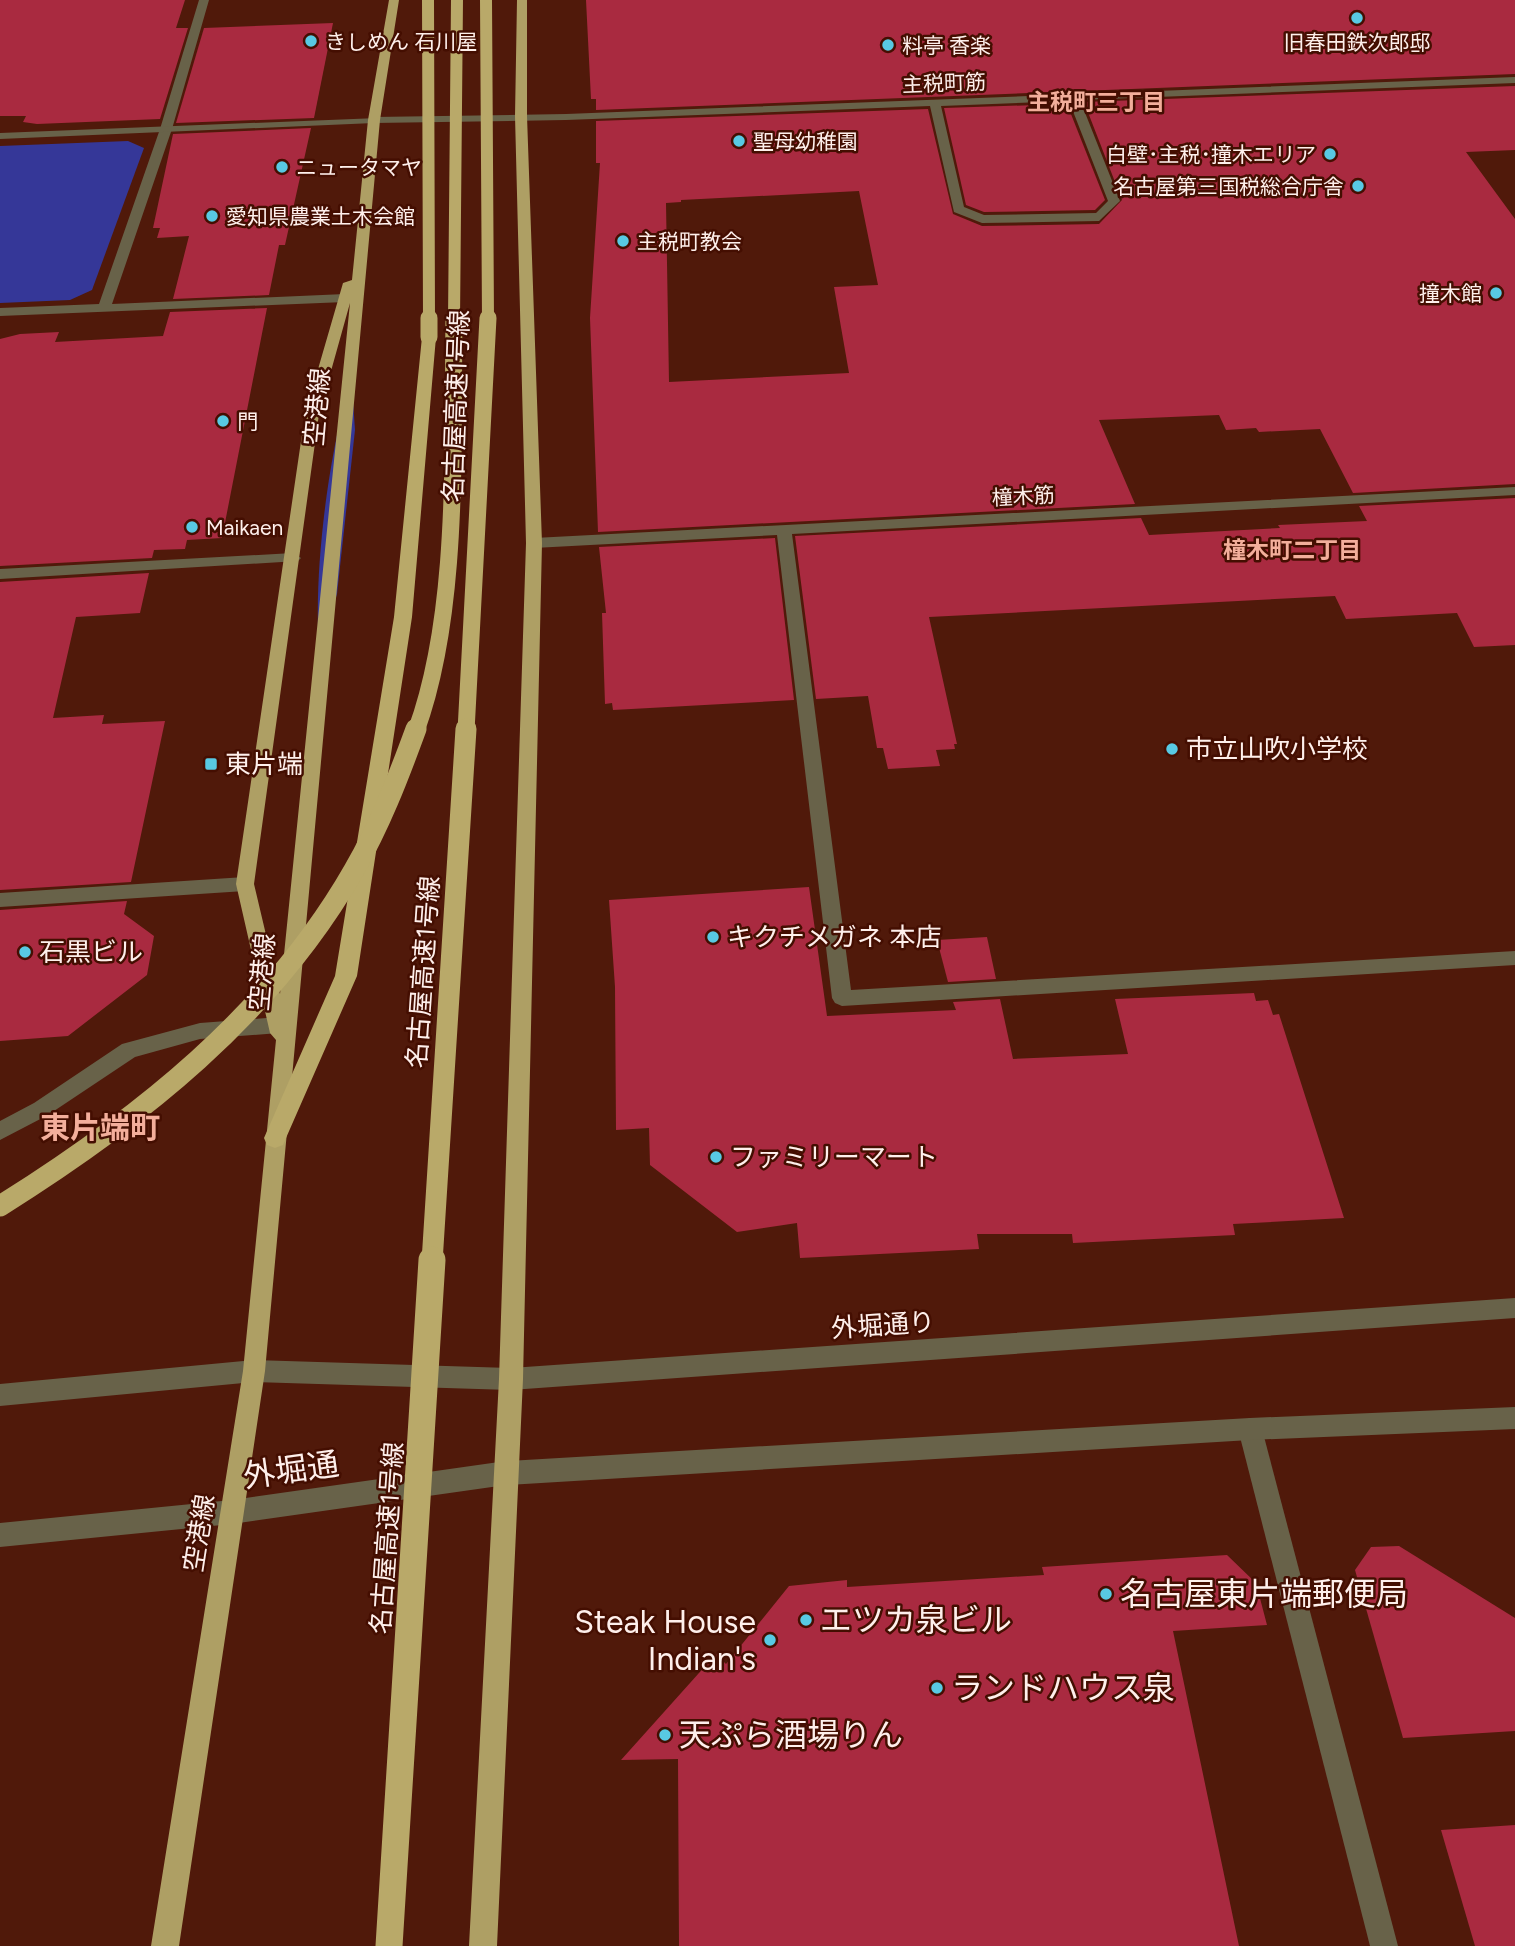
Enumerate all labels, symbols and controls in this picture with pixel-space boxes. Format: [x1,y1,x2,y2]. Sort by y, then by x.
marker: 旧春田鉄次郎邸 [1349,10,1365,26]
place label: きしめん 石川屋 [325,29,477,54]
place label: 旧春田鉄次郎邸 [1284,30,1431,55]
marker: きしめん 石川屋 [303,33,319,49]
place label: 料亭 香楽 [902,33,991,58]
marker: 料亭 香楽 [880,37,896,53]
street label: 主税町筋 [902,69,986,97]
district label: 主税町三丁目 [1027,88,1165,116]
place label: 聖母幼稚園 [753,129,858,154]
marker: 聖母幼稚園 [731,133,747,149]
place label: 白壁･主税･撞木エリア [1106,142,1316,167]
marker: 白壁･主税･撞木エリア [1322,146,1338,162]
place label: ニュータマヤ [296,155,422,180]
marker: ニュータマヤ [274,159,290,175]
place label: 名古屋第三国税総合庁舎 [1113,174,1344,199]
marker: 名古屋第三国税総合庁舎 [1350,178,1366,194]
place label: 愛知県農業土木会館 [226,204,415,229]
marker: 愛知県農業土木会館 [204,208,220,224]
place label: 主税町教会 [637,229,742,254]
marker: 主税町教会 [615,233,631,249]
place label: 撞木館 [1419,281,1482,306]
marker: 撞木館 [1488,285,1504,301]
street label: 名古屋高速1号線 [437,309,475,503]
street label: 空港線 [298,367,336,447]
place label: 門 [237,409,258,434]
marker: 門 [215,413,231,429]
street label: 橦木筋 [991,482,1055,510]
place label: Maikaen [206,515,283,540]
marker: Maikaen [184,519,200,535]
district label: 橦木町二丁目 [1223,536,1361,564]
place label: 市立山吹小学校 [1186,733,1368,765]
marker: 市立山吹小学校 [1164,741,1180,757]
place label: 東片端 [225,748,303,780]
marker: 東片端 [203,756,219,772]
street label: 名古屋高速1号線 [400,875,446,1069]
place label: キクチメガネ 本店 [727,921,941,953]
marker: キクチメガネ 本店 [705,929,721,945]
street label: 空港線 [243,932,281,1012]
place label: 石黒ビル [39,936,143,968]
marker: 石黒ビル [17,944,33,960]
district label: 東片端町 [40,1109,160,1146]
place label: ファミリーマート [730,1141,938,1173]
marker: ファミリーマート [708,1149,724,1165]
street label: 外堀通り [830,1305,936,1345]
street label: 名古屋高速1号線 [364,1441,410,1635]
street label: 外堀通 [241,1445,341,1495]
street label: 空港線 [177,1492,221,1574]
place label: 名古屋東片端郵便局 [1120,1575,1408,1613]
marker: 名古屋東片端郵便局 [1098,1586,1114,1602]
place label: エツカ泉ビル [820,1601,1012,1639]
place label: Steak House Indian's [574,1603,756,1678]
marker: エツカ泉ビル [798,1612,814,1628]
marker: Steak House Indian's [762,1632,778,1648]
place label: ランドハウス泉 [951,1669,1175,1707]
marker: ランドハウス泉 [929,1680,945,1696]
place label: 天ぷら酒場りん [679,1716,903,1754]
marker: 天ぷら酒場りん [657,1727,673,1743]

